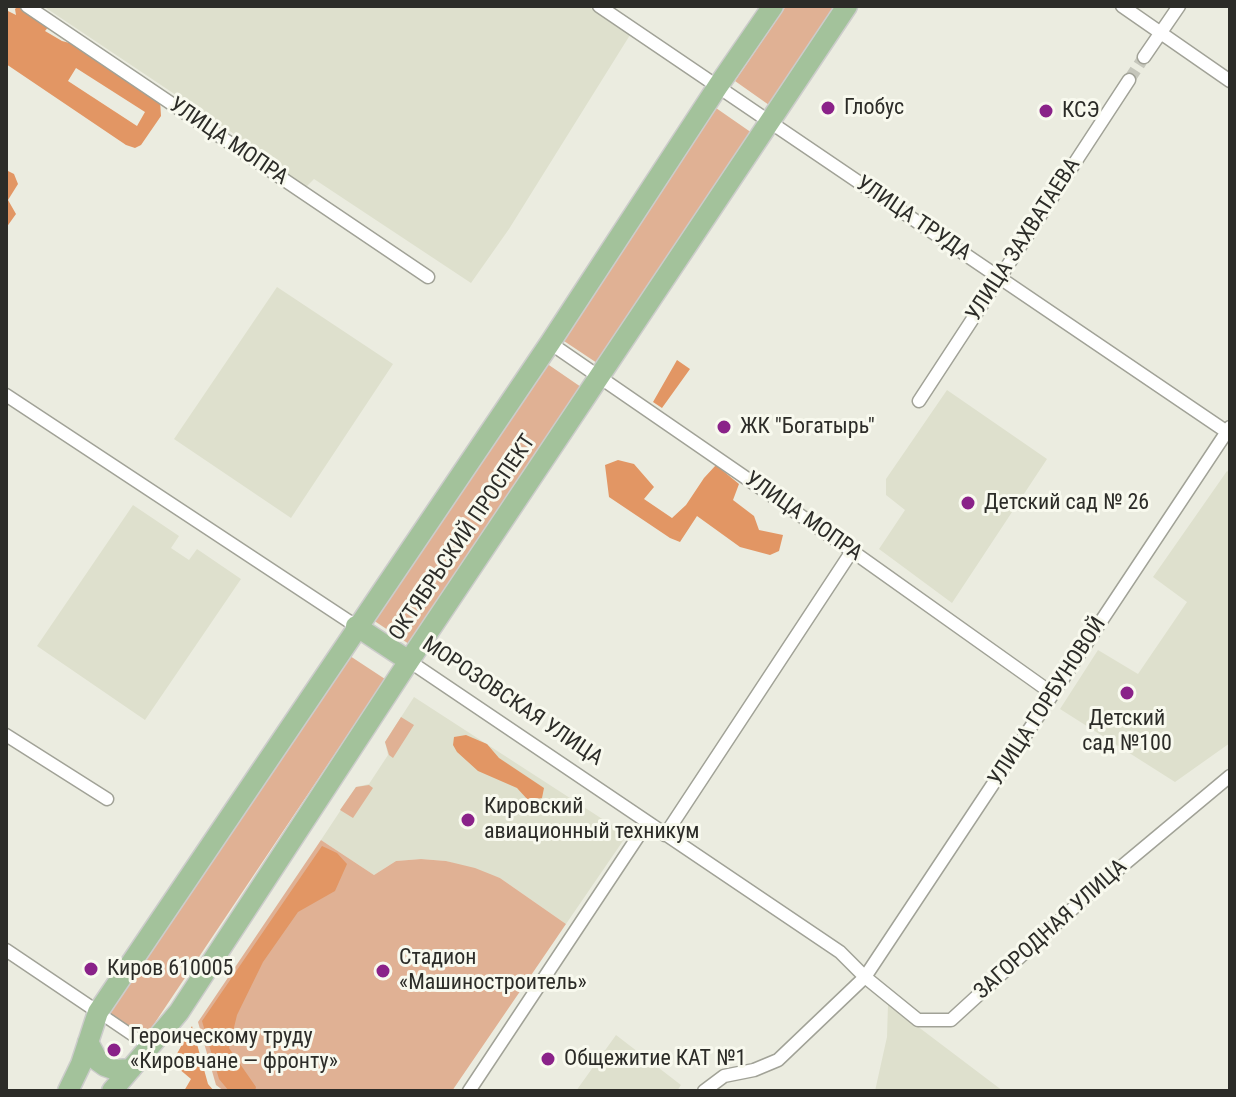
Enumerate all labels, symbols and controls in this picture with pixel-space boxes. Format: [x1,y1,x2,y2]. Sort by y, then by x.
street label: УЛИЦА МОПРА [164,93,292,191]
place label: Глобус [844,95,904,121]
place label: КСЭ [1062,98,1099,124]
marker: Глобус [819,99,837,117]
marker: КСЭ [1037,102,1055,120]
street label: УЛИЦА ЗАХВАТАЕВА [961,154,1087,326]
street label: УЛИЦА ТРУДА [851,171,975,267]
place label: ЖК "Богатырь" [740,414,875,440]
marker: ЖК "Богатырь" [715,418,733,436]
street label: ОКТЯБРЬСКИЙ ПРОСПЕКТ [384,430,542,646]
street label: УЛИЦА МОПРА [739,467,867,567]
place label: Детский сад № 26 [984,490,1149,516]
marker: Детский сад № 26 [959,494,977,512]
street label: УЛИЦА ГОРБУНОВОЙ [984,613,1112,791]
street label: МОРОЗОВСКАЯ УЛИЦА [417,632,607,772]
marker: Детский сад №100 [1118,684,1136,702]
place label: Детский сад №100 [1082,706,1172,758]
place label: Кировский авиационный техникум [484,794,700,846]
marker: Кировский авиационный техникум [459,811,477,829]
street label: ЗАГОРОДНАЯ УЛИЦА [969,854,1133,1006]
place label: Стадион «Машиностроитель» [399,945,587,996]
place label: Киров 610005 [107,956,233,982]
marker: Киров 610005 [82,960,100,978]
marker: Стадион «Машиностроитель» [374,962,392,980]
place label: Героическому труду «Кировчане — фронту» [130,1024,338,1076]
marker: Героическому труду «Кировчане — фронту» [105,1041,123,1059]
place label: Общежитие КАТ №1 [564,1046,746,1072]
marker: Общежитие КАТ №1 [539,1050,557,1068]

